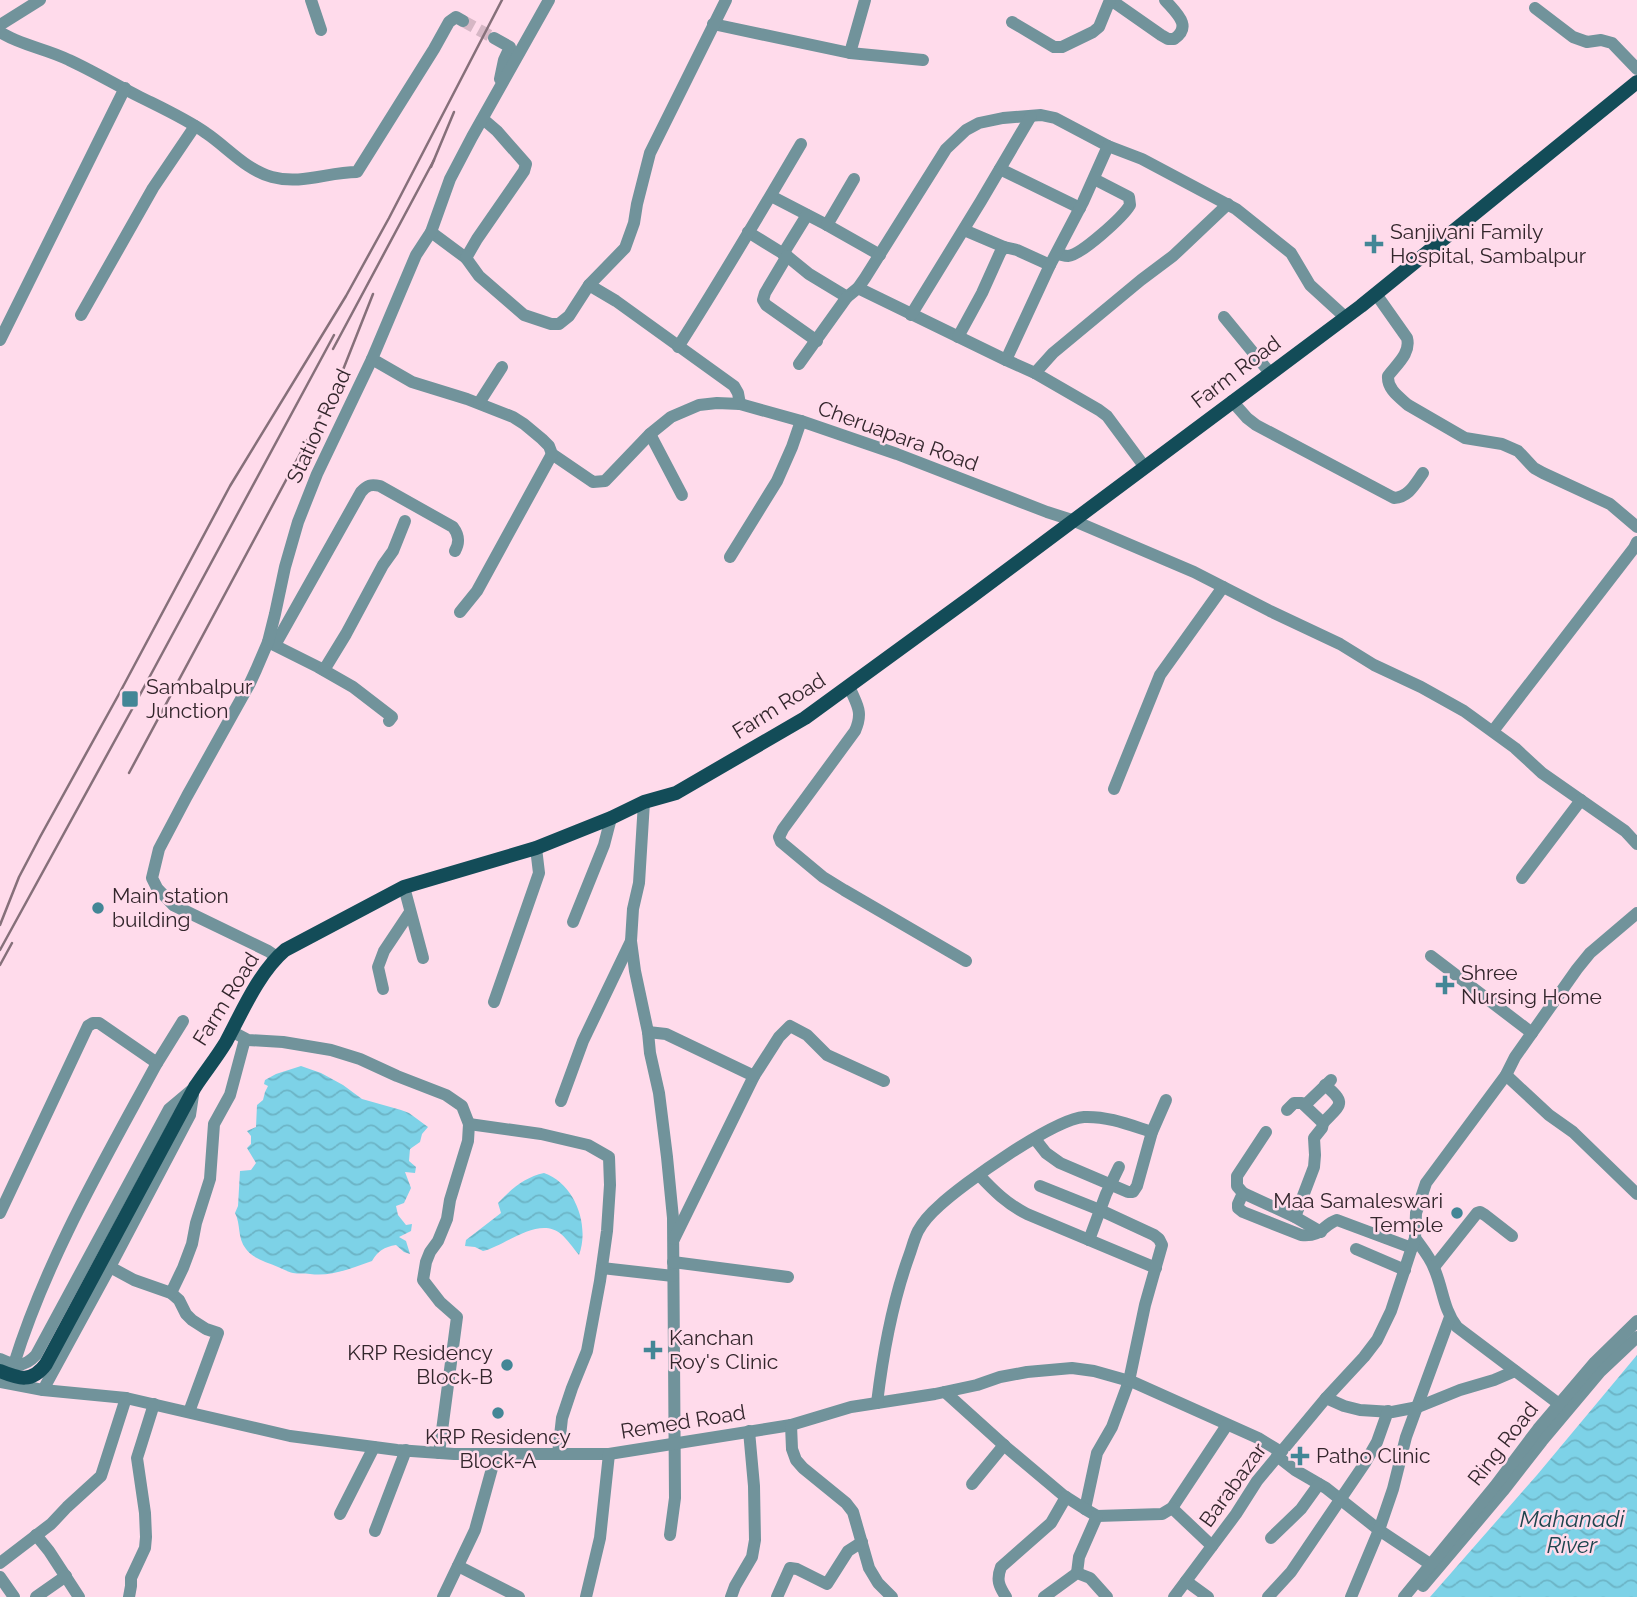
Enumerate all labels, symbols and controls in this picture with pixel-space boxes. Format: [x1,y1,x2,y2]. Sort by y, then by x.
place label: Sanjivani Family Hospital, Sambalpur [1390,219,1587,268]
marker: Sanjivani Family Hospital, Sambalpur [1364,234,1384,254]
street label: Farm Road [1186,330,1285,413]
street label: Station Road [281,365,356,487]
street label: Cheruapara Road [814,395,982,476]
street label: Farm Road [728,667,830,744]
place label: Sambalpur Junction [146,674,253,723]
marker: Sambalpur Junction [120,689,140,709]
place label: Main station building [112,883,229,932]
marker: Main station building [90,900,106,916]
street label: Farm Road [187,948,264,1050]
place label: Shree Nursing Home [1461,960,1602,1009]
marker: Shree Nursing Home [1435,975,1455,995]
place label: Maa Samaleswari Temple [1273,1188,1443,1237]
marker: Maa Samaleswari Temple [1449,1205,1465,1221]
place label: Kanchan Roy's Clinic [669,1325,778,1374]
place label: KRP Residency Block-B [347,1340,493,1389]
marker: Kanchan Roy's Clinic [643,1340,663,1360]
marker: KRP Residency Block-B [499,1357,515,1373]
street label: Ring Road [1462,1397,1543,1490]
street label: Remed Road [619,1399,747,1444]
marker: KRP Residency Block-A [490,1405,506,1421]
place label: KRP Residency Block-A [425,1424,571,1473]
street label: Barabazar [1194,1437,1272,1532]
place label: Patho Clinic [1316,1443,1430,1468]
marker: Patho Clinic [1290,1446,1310,1466]
water label: Mahanadi River [1520,1505,1625,1558]

